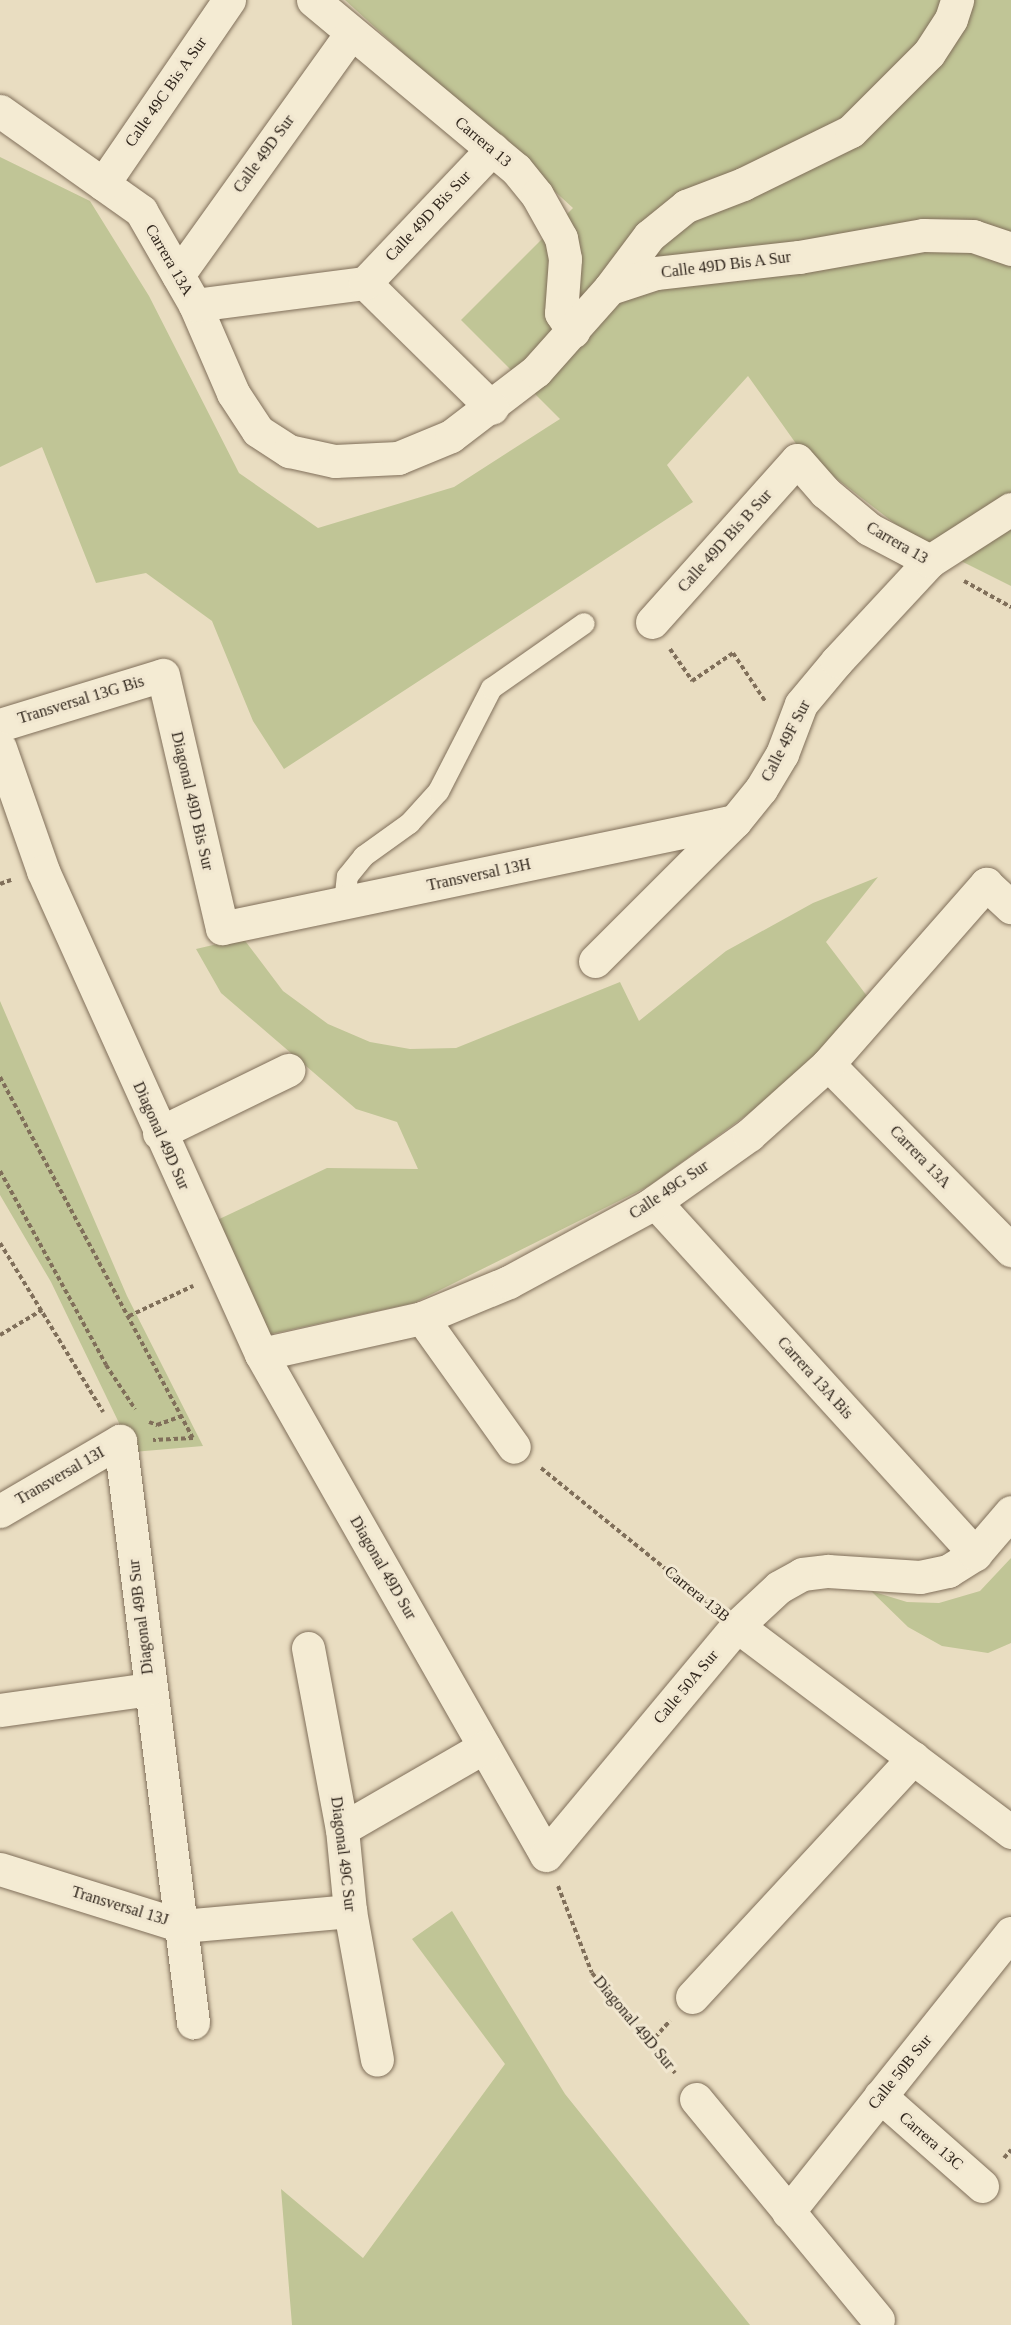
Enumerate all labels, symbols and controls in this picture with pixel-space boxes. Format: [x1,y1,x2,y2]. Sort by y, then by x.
street label: Calle 49C Bis A Sur [120,33,212,151]
street label: Calle 49D Sur [229,111,299,197]
street label: Carrera 13 [451,113,515,171]
street label: Calle 49D Bis Sur [381,167,475,265]
street label: Carrera 13A [141,221,197,299]
street label: Calle 49D Bis A Sur [659,247,793,283]
street label: Calle 49D Bis B Sur [674,486,776,596]
street label: Carrera 13 [863,518,931,568]
street label: Transversal 13G Bis [16,672,146,728]
street label: Calle 49F Sur [757,697,815,785]
street label: Diagonal 49D Bis Sur [167,730,217,872]
street label: Transversal 13H [425,855,533,895]
street label: Diagonal 49D Sur [129,1079,193,1193]
street label: Carrera 13A [885,1122,955,1192]
street label: Calle 49G Sur [626,1156,712,1224]
street label: Carrera 13A Bis [773,1333,857,1423]
street label: Transversal 13I [12,1443,108,1509]
street label: Diagonal 49D Sur [346,1513,420,1623]
street label: Diagonal 49B Sur [124,1558,158,1676]
street label: Carrera 13B [660,1562,734,1626]
street label: Calle 50A Sur [649,1646,723,1728]
street label: Diagonal 49C Sur [326,1795,360,1913]
street label: Transversal 13J [69,1882,171,1930]
street label: Diagonal 49D Sur [589,1972,679,2074]
street label: Calle 50B Sur [864,2031,936,2113]
street label: Carrera 13C [895,2108,967,2174]

